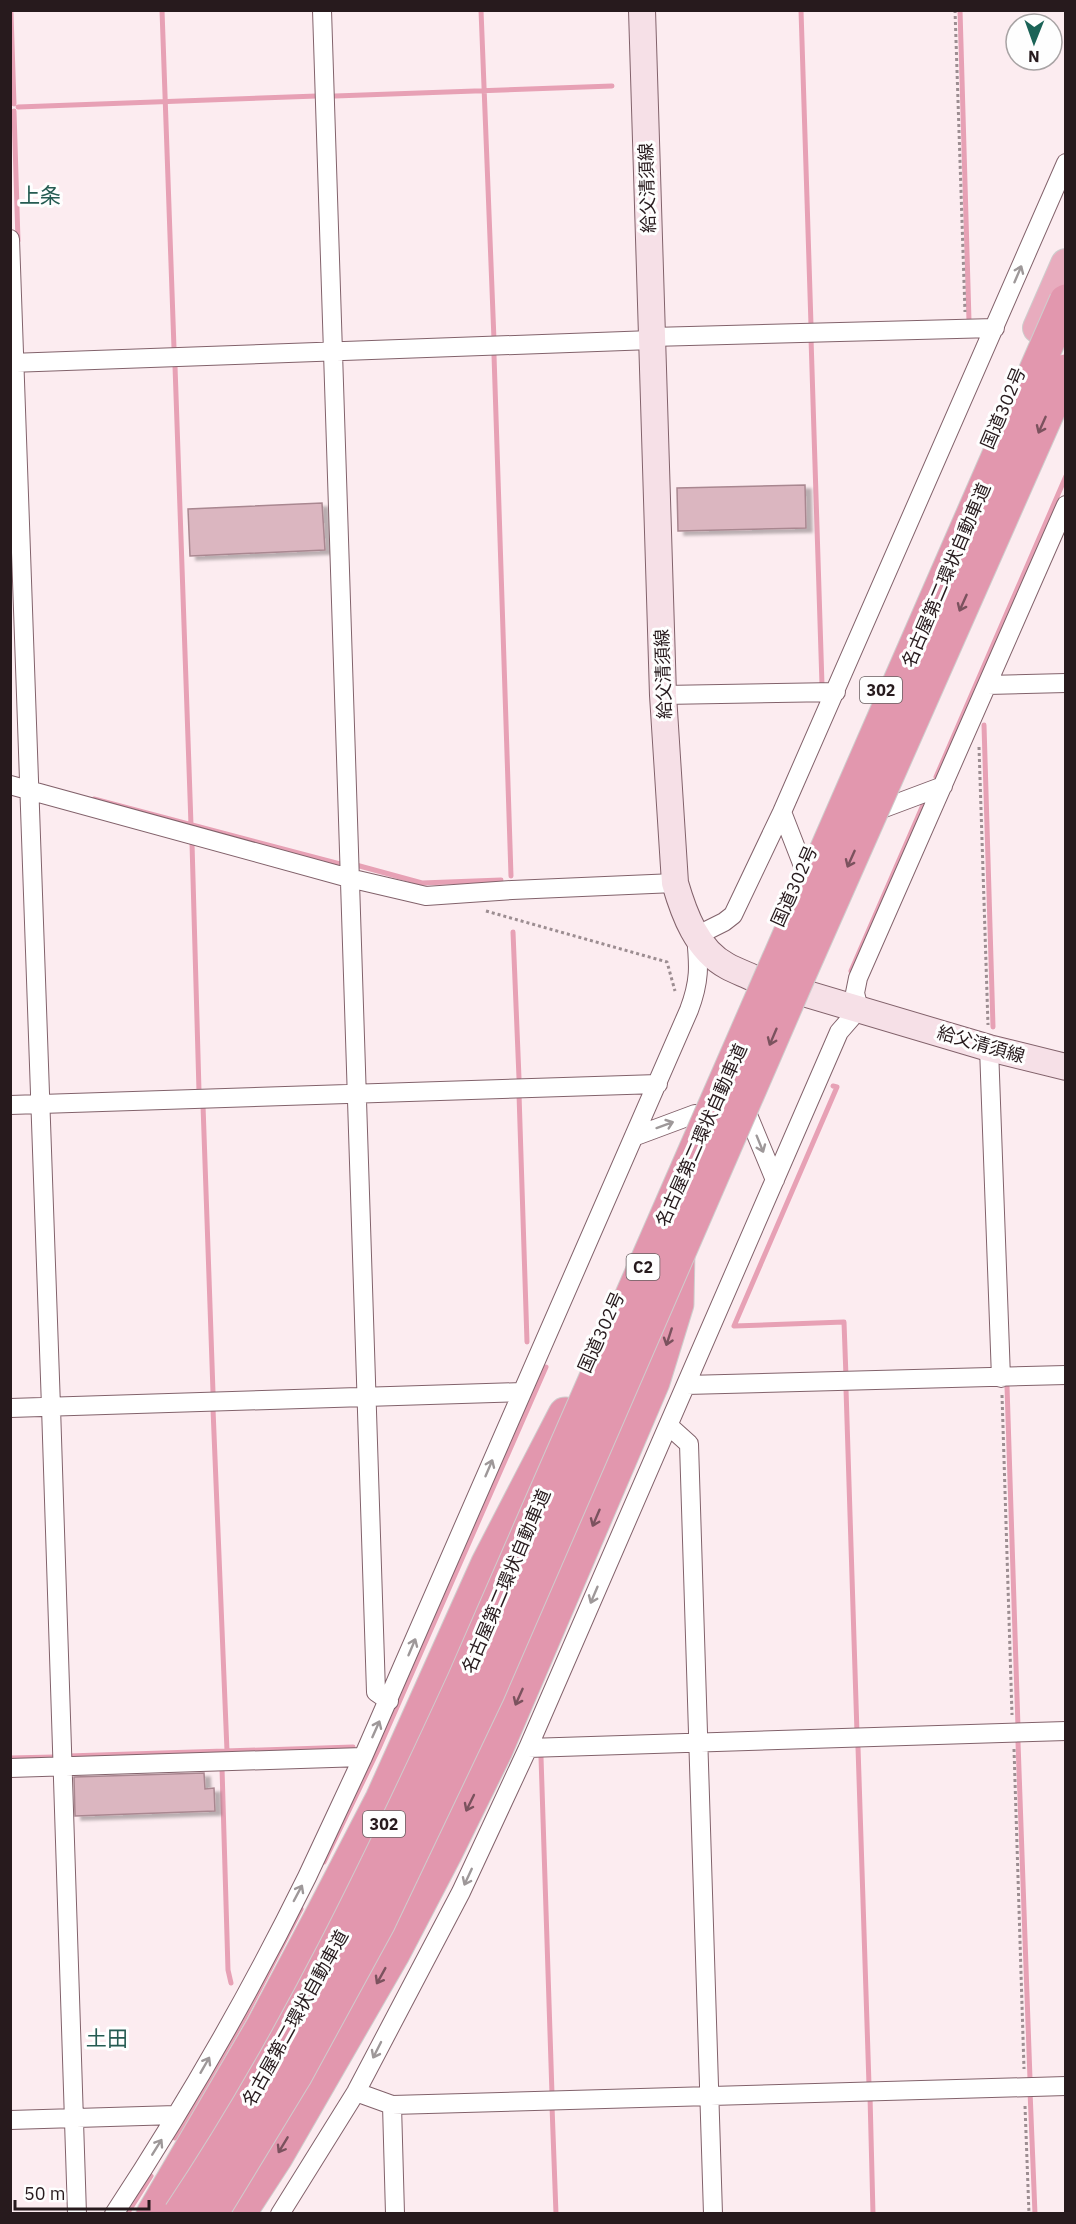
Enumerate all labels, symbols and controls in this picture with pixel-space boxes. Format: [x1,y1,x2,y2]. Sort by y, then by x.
north arrow [1004,12,1064,72]
text: N [1028,47,1040,67]
street label: 給父清須線 [634,143,660,233]
district label: 上条 [19,181,61,209]
one-way arrow [1013,266,1024,284]
street label: 国道302号 [976,364,1030,452]
one-way arrow [1036,415,1047,433]
street label: 名古屋第二環状自動車道 [897,479,995,671]
one-way arrow [957,594,968,612]
street label: 給父清須線 [650,629,676,719]
road number: 302 [860,677,902,703]
street label: 国道302号 [766,842,822,930]
one-way arrow [844,849,856,867]
street label: 給父清須線 [935,1021,1027,1067]
one-way arrow [767,1028,778,1046]
street label: 名古屋第二環状自動車道 [650,1040,752,1230]
one-way arrow [655,1119,674,1130]
one-way arrow [755,1134,766,1153]
road number: C2 [626,1254,660,1280]
street label: 国道302号 [573,1288,629,1376]
one-way arrow [663,1327,674,1346]
one-way arrow [485,1459,496,1477]
street label: 名古屋第二環状自動車道 [457,1485,555,1677]
one-way arrow [590,1508,601,1526]
one-way arrow [588,1586,599,1604]
one-way arrow [407,1638,418,1657]
one-way arrow [513,1687,524,1705]
one-way arrow [370,1720,382,1738]
one-way arrow [464,1793,476,1811]
road number: 302 [363,1811,405,1837]
one-way arrow [461,1868,473,1886]
one-way arrow [293,1885,305,1903]
street label: 名古屋第二環状自動車道 [237,1926,353,2110]
one-way arrow [375,1967,387,1984]
district label: 土田 [86,2024,128,2052]
one-way arrow [371,2040,383,2058]
one-way arrow [200,2056,212,2073]
one-way arrow [277,2136,289,2153]
one-way arrow [151,2139,163,2156]
scale bar [15,2173,148,2211]
text: 50 m [24,2182,66,2205]

